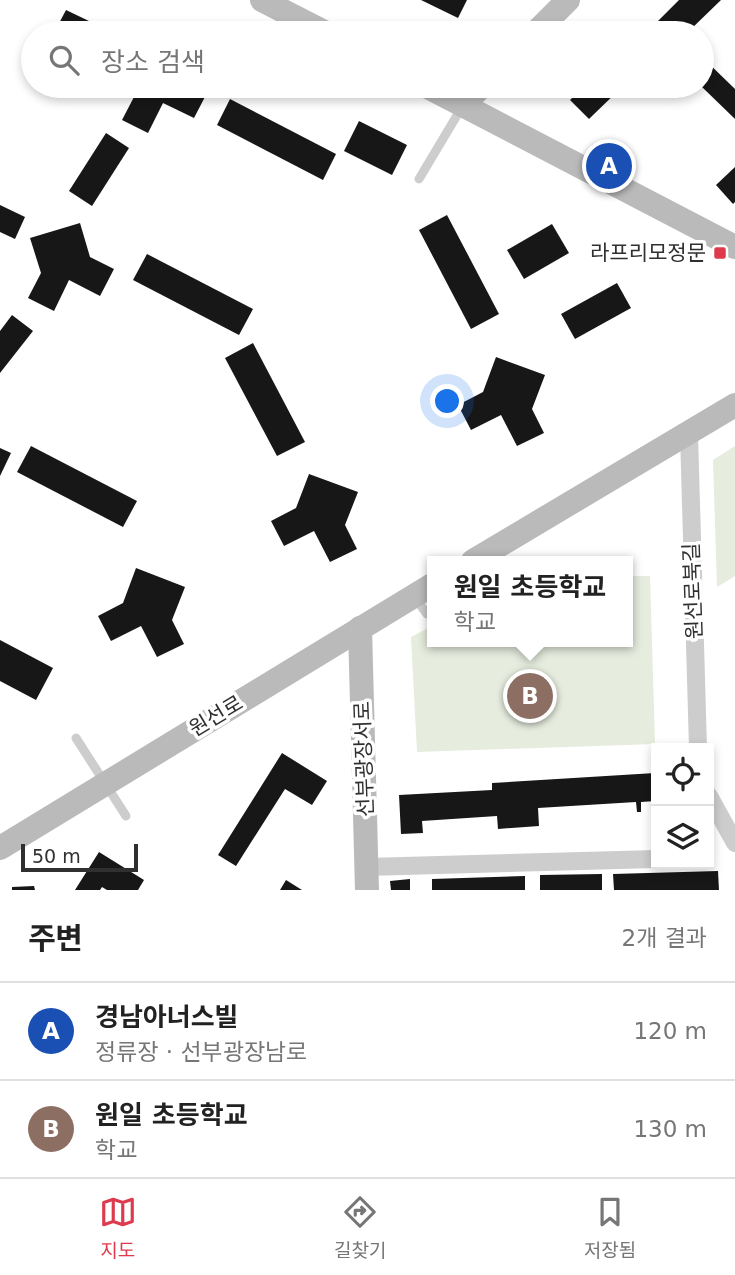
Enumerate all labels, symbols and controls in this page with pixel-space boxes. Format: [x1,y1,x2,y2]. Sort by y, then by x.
search box [21,21,714,98]
icon: search [45,41,83,79]
text: 장소 검색 [101,47,205,77]
pin: A [586,140,632,192]
place label: 라프리모정문 [590,241,706,265]
marker: 라프리모정문 [712,245,728,261]
your location [430,384,464,418]
street label: 원선로북길 [679,542,707,640]
popup [427,556,633,647]
text: 원일 초등학교 [454,572,606,602]
text: 학교 [454,609,496,635]
pin: B [507,670,553,722]
street label: 원선로 [185,691,247,741]
street label: 선부광장서로 [350,701,378,817]
map controls [651,743,714,869]
button: locate [651,743,714,806]
button: layers [651,806,714,869]
scale bar [21,841,138,873]
text: 50 m [32,845,81,867]
text: 주변 [28,921,83,956]
text: 2개 결과 [622,925,707,951]
text: 경남아너스빌 [95,1002,239,1032]
text: A [42,1018,60,1044]
text: 120 m [633,1018,707,1044]
text: 정류장 · 선부광장남로 [95,1039,307,1065]
text: 원일 초등학교 [95,1100,248,1130]
text: B [42,1116,60,1142]
text: 130 m [633,1116,707,1142]
text: 학교 [95,1137,137,1163]
tab: 지도 [99,1193,137,1262]
tab: 길찾기 [334,1193,386,1262]
tab: 저장됨 [584,1193,636,1262]

